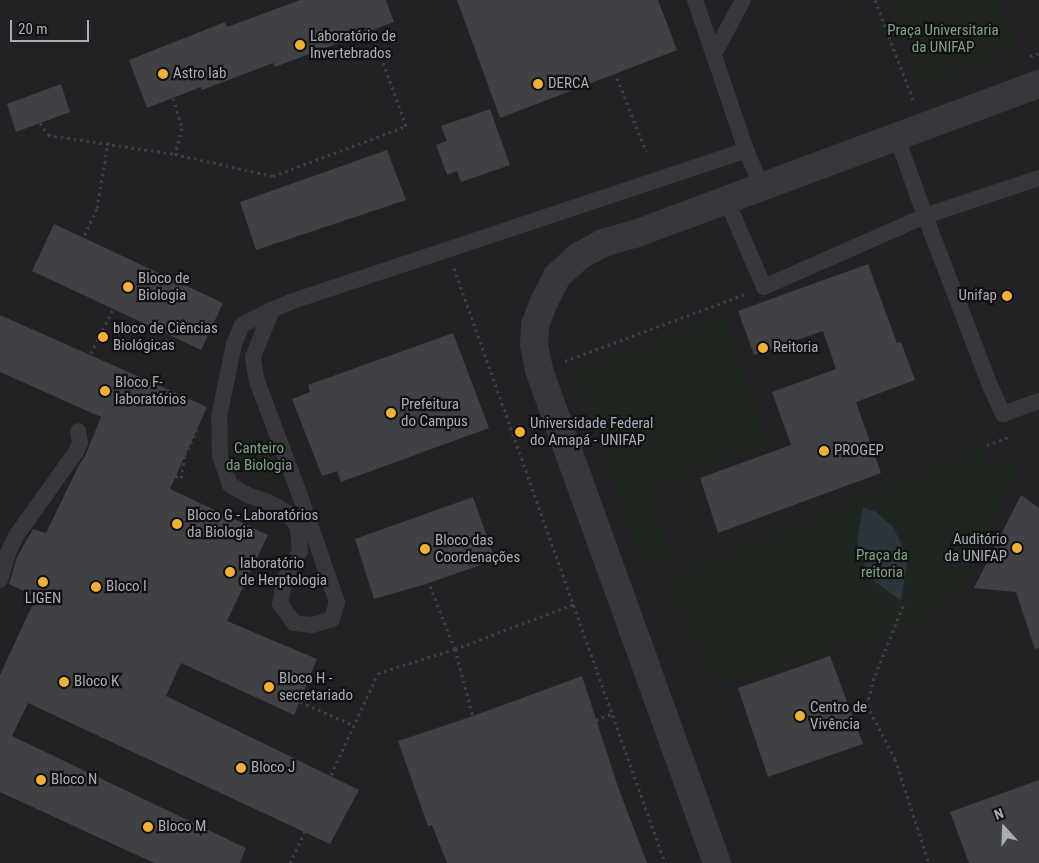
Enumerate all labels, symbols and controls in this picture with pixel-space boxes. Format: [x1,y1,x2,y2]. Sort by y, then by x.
scale bar [12,10,91,42]
text: 20 m [18,20,48,38]
park label: Praça Universitaria da UNIFAP [887,21,999,56]
place label: Laboratório de Invertebrados [310,27,396,62]
marker: Laboratório de Invertebrados [294,39,306,51]
place label: Astro lab [173,65,226,83]
marker: Astro lab [157,68,169,80]
place label: DERCA [548,75,589,93]
marker: DERCA [532,78,544,90]
place label: Bloco de Biologia [138,269,190,304]
marker: Bloco de Biologia [122,281,134,293]
place label: Unifap [959,287,997,305]
marker: Unifap [1001,290,1013,302]
place label: bloco de Ciências Biológicas [113,319,218,354]
marker: bloco de Ciências Biológicas [97,331,109,343]
place label: Reitoria [773,339,818,357]
marker: Reitoria [757,342,769,354]
place label: Bloco F- laboratórios [115,373,186,408]
marker: Bloco F- laboratórios [99,385,111,397]
place label: Prefeitura do Campus [401,395,468,430]
marker: Prefeitura do Campus [385,407,397,419]
place label: Universidade Federal do Amapá - UNIFAP [530,414,653,449]
marker: Universidade Federal do Amapá - UNIFAP [514,426,526,438]
park label: Canteiro da Biologia [226,439,292,474]
place label: PROGEP [834,442,884,460]
marker: PROGEP [818,445,830,457]
place label: Bloco G - Laboratórios da Biologia [187,506,318,541]
marker: Bloco G - Laboratórios da Biologia [171,518,183,530]
place label: Auditório da UNIFAP [945,530,1007,565]
place label: Bloco das Coordenações [435,531,520,566]
marker: Auditório da UNIFAP [1011,542,1023,554]
marker: Bloco das Coordenações [419,543,431,555]
park label: Praça da reitoria [856,546,908,581]
place label: laboratório de Herptologia [240,554,327,589]
marker: laboratório de Herptologia [224,566,236,578]
marker: LIGEN [37,576,49,588]
place label: Bloco I [106,578,147,596]
marker: Bloco I [90,581,102,593]
place label: LIGEN [25,590,61,608]
place label: Bloco H - secretariado [279,669,353,704]
place label: Bloco K [74,673,119,691]
marker: Bloco K [58,676,70,688]
marker: Bloco H - secretariado [263,681,275,693]
place label: Centro de Vivência [810,698,867,733]
marker: Centro de Vivência [794,710,806,722]
place label: Bloco J [251,759,295,777]
marker: Bloco J [235,762,247,774]
place label: Bloco N [51,771,97,789]
marker: Bloco N [35,774,47,786]
north arrow [979,803,1029,853]
text: N [992,805,1006,823]
place label: Bloco M [158,818,206,836]
marker: Bloco M [142,821,154,833]

